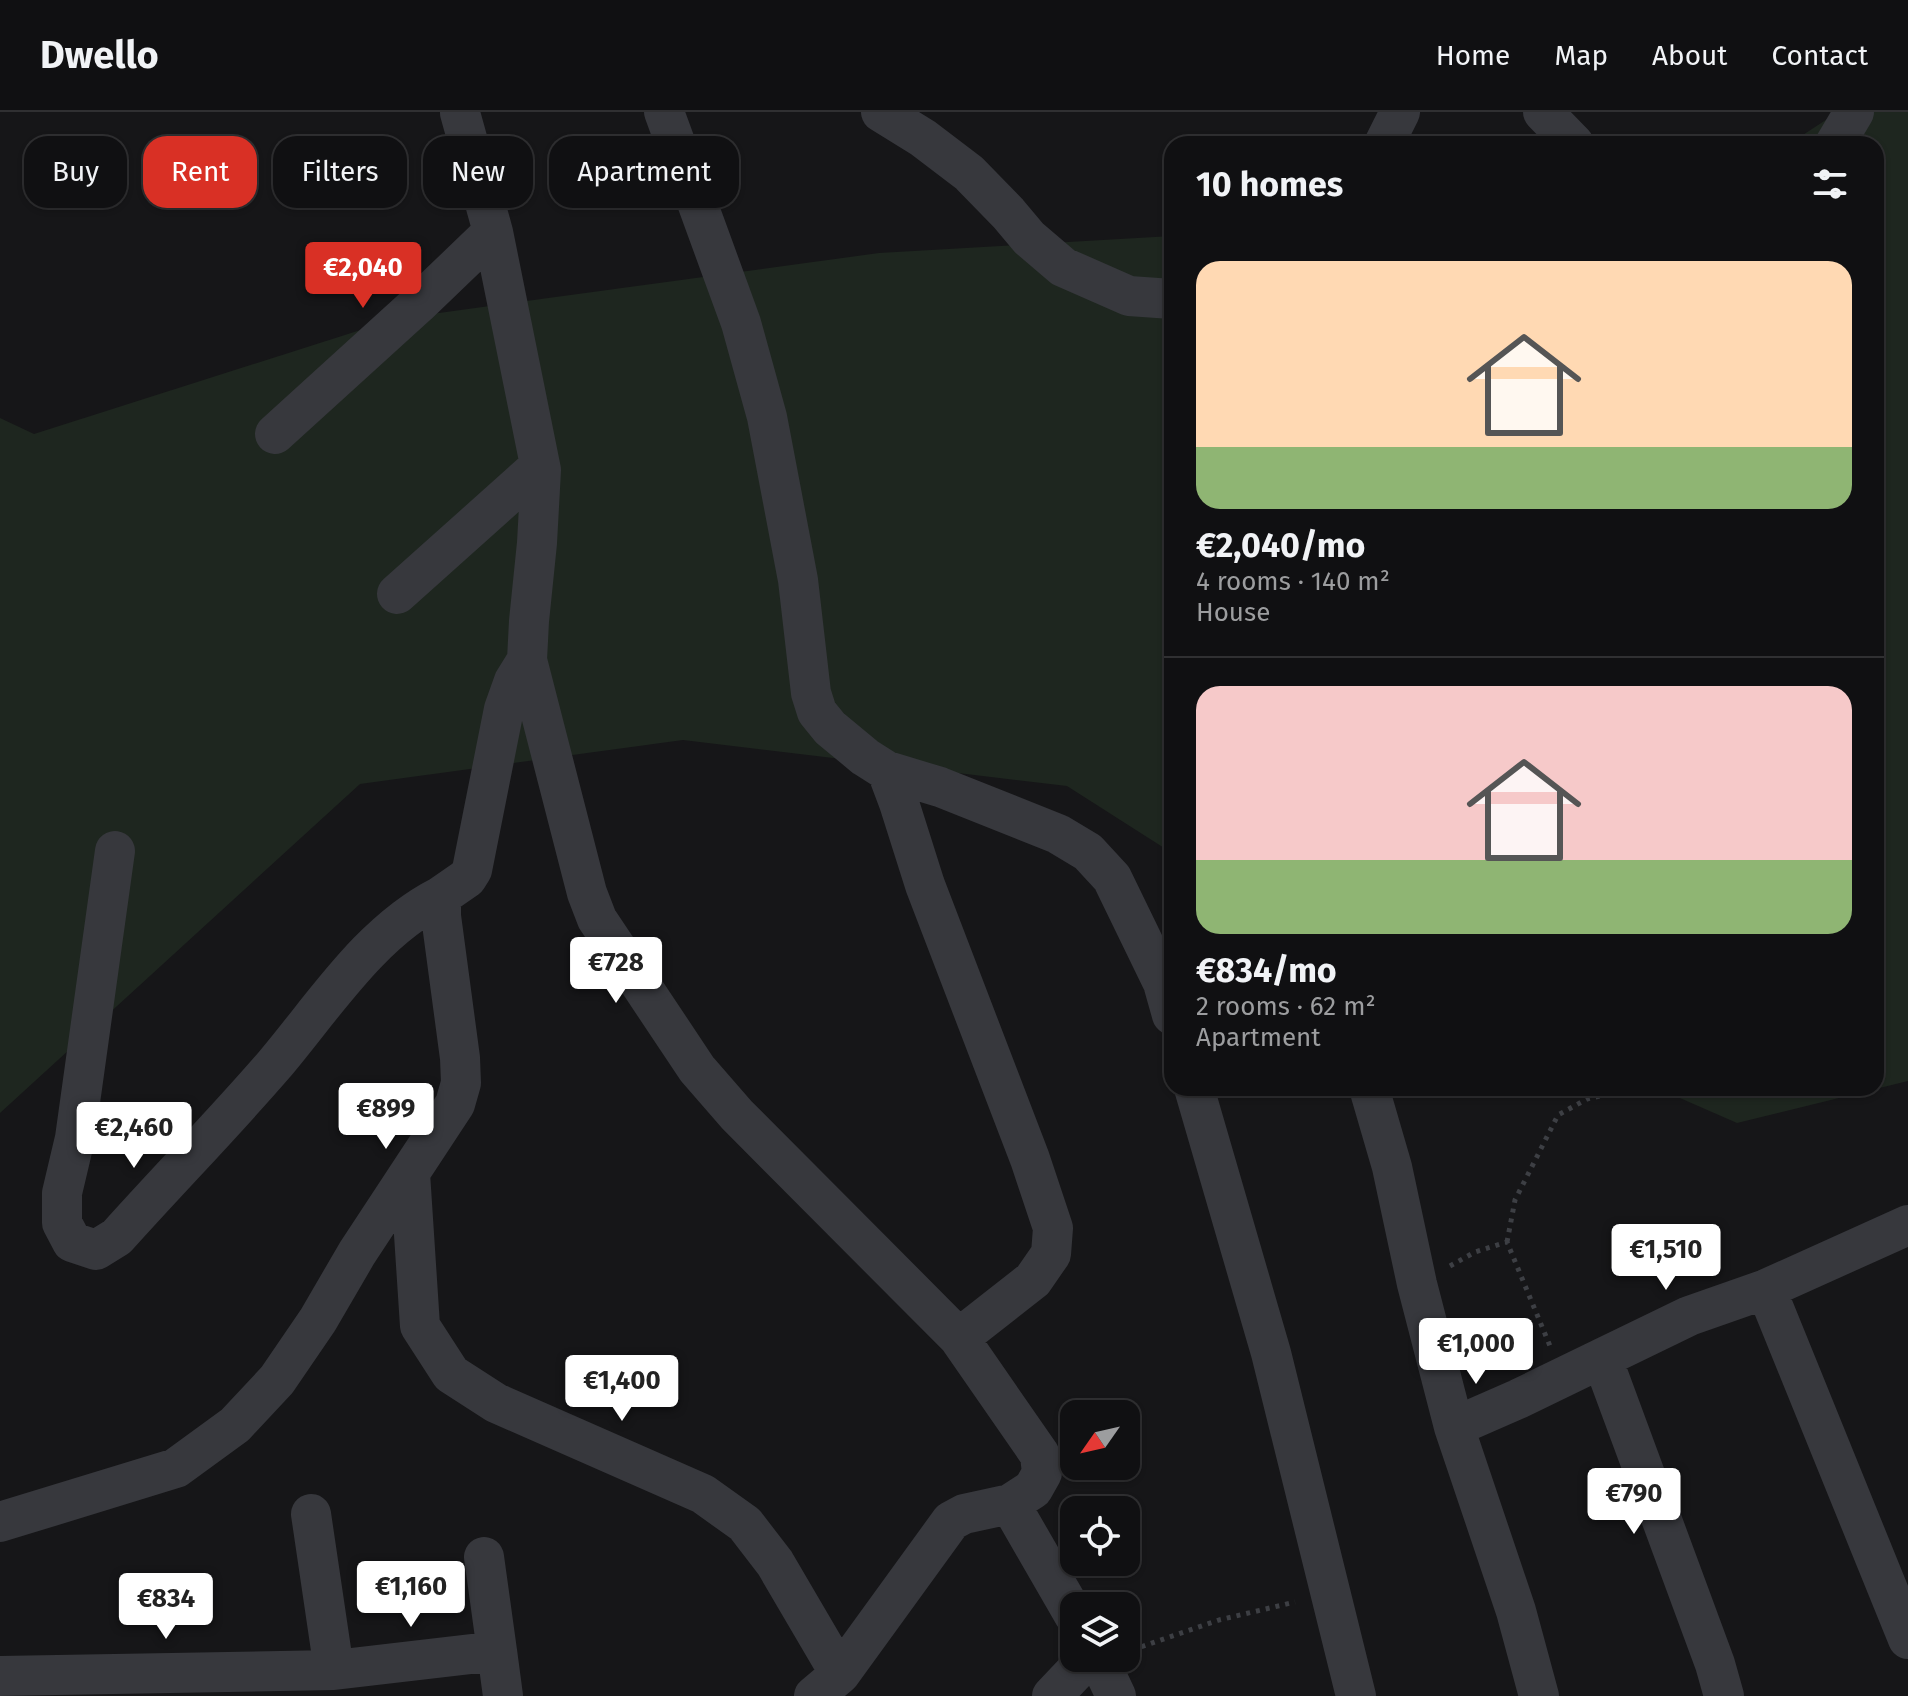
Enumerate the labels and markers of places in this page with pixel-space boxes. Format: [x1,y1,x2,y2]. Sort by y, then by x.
pin: €2,040 [298,242,428,310]
pin: €728 [569,937,663,1005]
pin: €899 [339,1083,433,1151]
pin: €2,460 [69,1102,199,1170]
pin: €1,510 [1601,1224,1731,1292]
pin: €1,000 [1411,1318,1541,1386]
pin: €1,400 [557,1355,687,1423]
pin: €790 [1587,1468,1681,1536]
pin: €1,160 [346,1561,476,1629]
pin: €834 [119,1573,213,1641]

